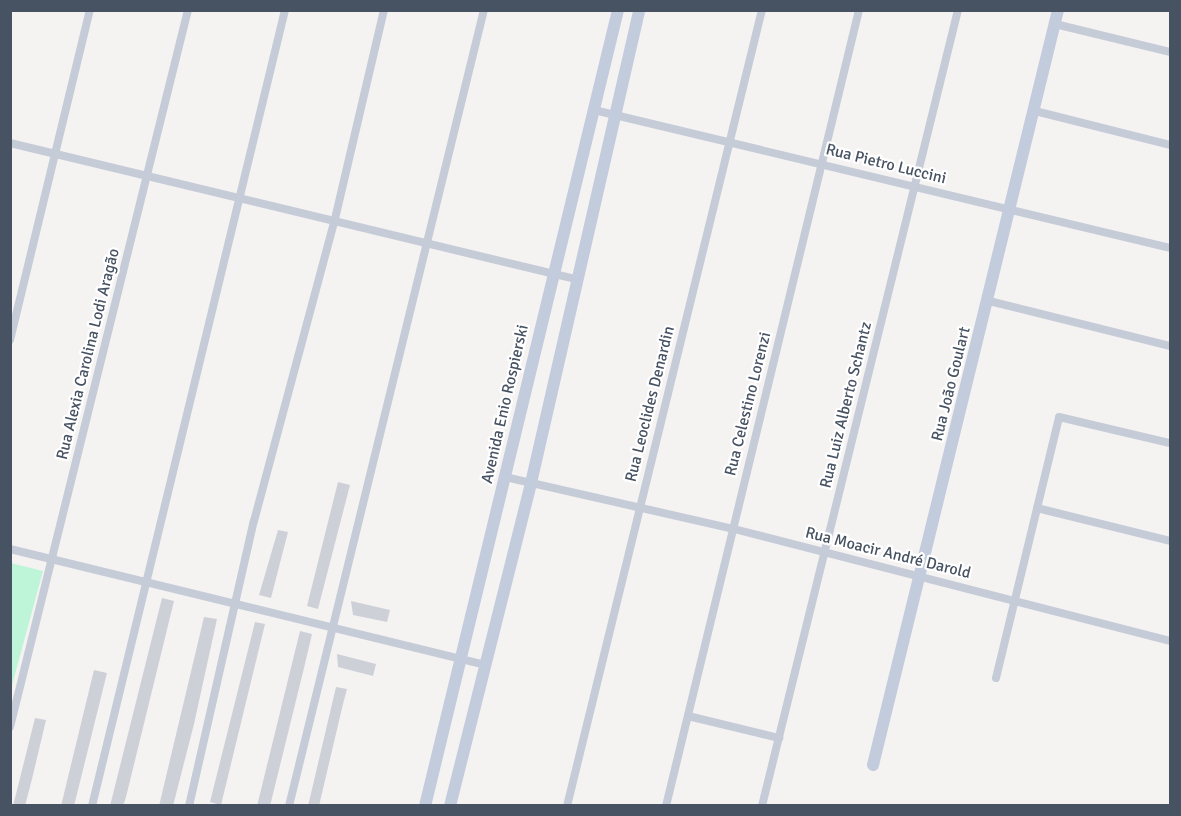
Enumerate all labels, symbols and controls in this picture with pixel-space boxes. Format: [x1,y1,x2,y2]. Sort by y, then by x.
street label: Rua Pietro Luccini [824,140,948,188]
street label: Rua Alexia Carolina Lodi Aragão [52,246,124,462]
street label: Rua Luiz Alberto Schantz [816,320,876,490]
street label: Avenida Enio Rospierski [477,323,533,485]
street label: Rua Leoclides Denardin [621,324,679,484]
street label: Rua João Goulart [928,325,974,443]
street label: Rua Celestino Lorenzi [721,330,775,478]
street label: Rua Moacir André Darold [803,523,973,583]

